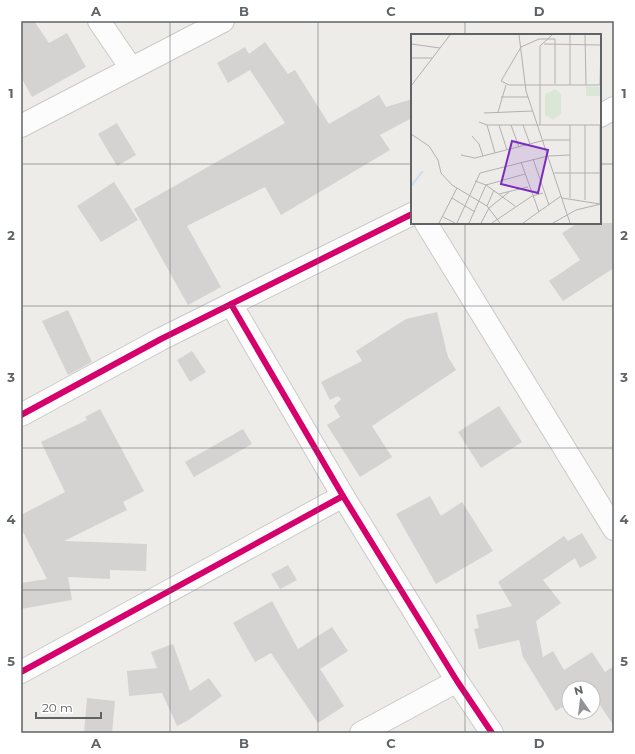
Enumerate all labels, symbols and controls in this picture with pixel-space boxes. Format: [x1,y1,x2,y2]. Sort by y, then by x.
text: A [90,3,102,19]
text: B [239,3,249,19]
text: C [386,3,396,19]
text: D [534,3,545,19]
inset map [411,34,601,224]
text: 1 [8,85,14,101]
text: 1 [621,85,627,101]
text: 2 [7,227,15,243]
text: 2 [620,227,628,243]
text: 3 [6,369,15,385]
text: 3 [619,369,628,385]
text: 4 [7,511,16,527]
text: 4 [620,511,629,527]
text: 5 [7,653,15,669]
text: 5 [620,653,628,669]
north arrow [561,680,601,720]
text: N [573,682,585,698]
scale bar [36,694,101,720]
text: 20 m [42,700,73,715]
text: A [90,735,102,751]
text: B [239,735,249,751]
text: C [386,735,396,751]
text: D [534,735,545,751]

